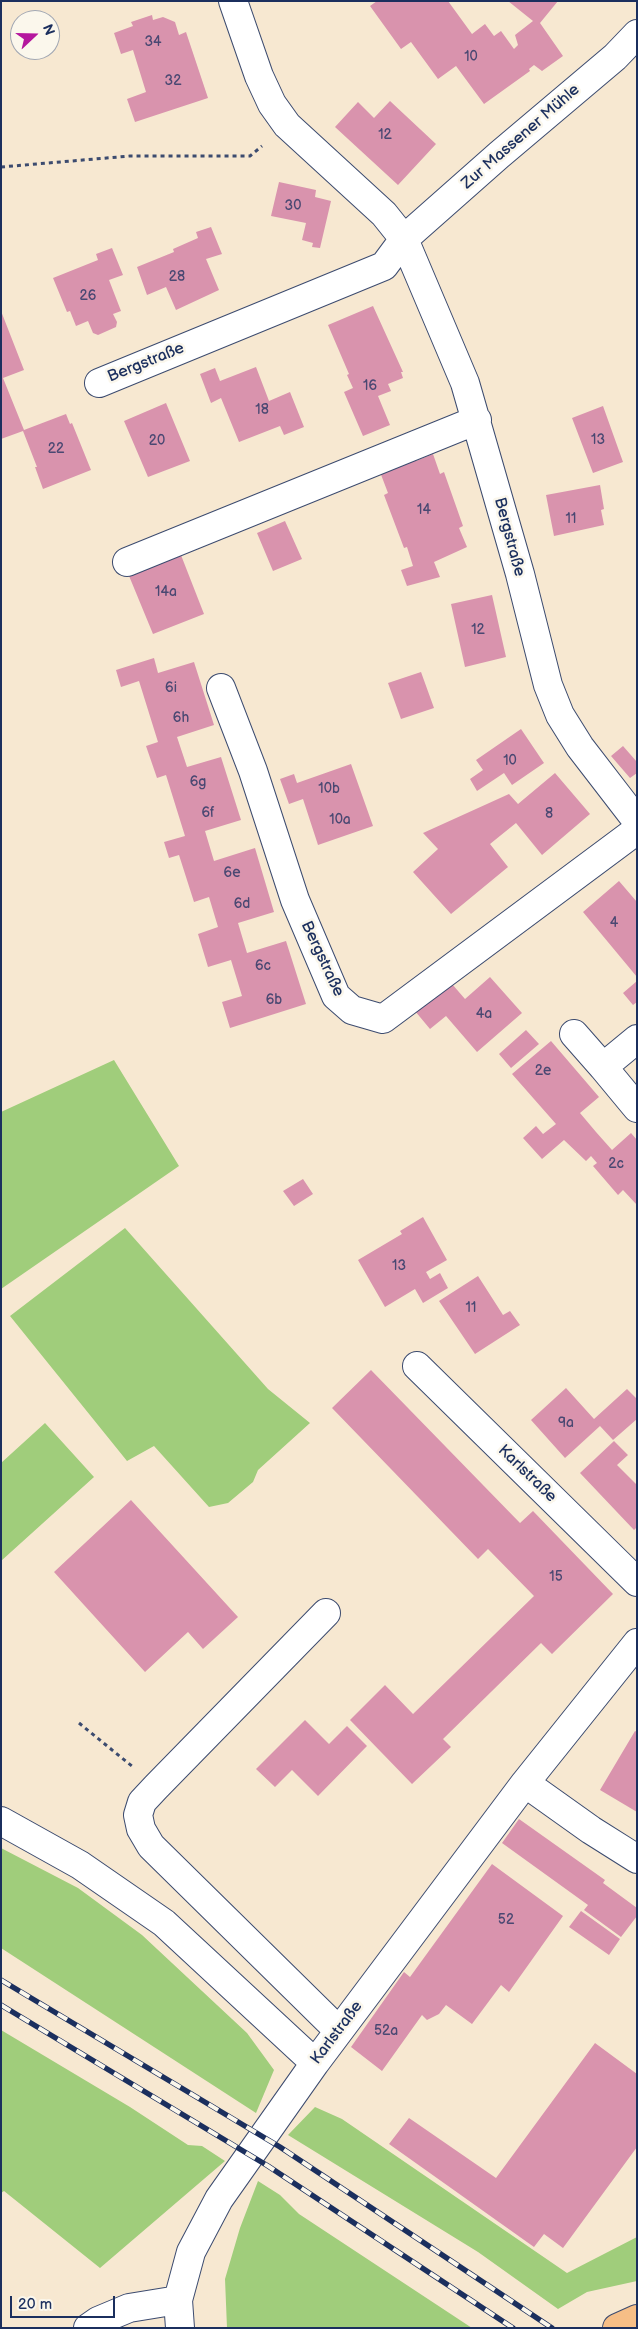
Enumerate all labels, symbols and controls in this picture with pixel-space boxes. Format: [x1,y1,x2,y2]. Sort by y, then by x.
north arrow [10,10,60,60]
text: N [39,22,58,38]
house number: 34 [144,34,162,50]
house number: 10 [464,49,478,65]
house number: 32 [165,73,181,89]
street label: Zur Massener Mühle [458,81,584,193]
house number: 12 [378,127,392,143]
house number: 30 [285,198,301,214]
house number: 28 [169,269,185,285]
house number: 26 [80,288,96,304]
street label: Bergstraße [105,339,187,387]
house number: 16 [363,378,377,394]
house number: 18 [255,402,269,418]
house number: 13 [591,432,605,448]
house number: 20 [149,433,165,449]
house number: 22 [48,441,64,457]
street label: Bergstraße [489,495,529,579]
house number: 14 [417,502,431,518]
house number: 11 [566,511,576,527]
house number: 14a [155,584,177,600]
house number: 12 [471,622,485,638]
house number: 6i [165,680,177,696]
house number: 6h [173,710,189,726]
house number: 10 [503,753,517,769]
house number: 6g [190,774,206,790]
house number: 10b [318,781,340,797]
house number: 6f [202,805,214,821]
house number: 8 [545,806,553,822]
house number: 10a [329,812,351,828]
house number: 6e [224,865,240,881]
house number: 6d [234,896,250,912]
house number: 4 [610,915,618,931]
street label: Bergstraße [296,918,348,1000]
house number: 6c [255,958,271,974]
house number: 6b [266,992,282,1008]
house number: 4a [476,1006,492,1022]
house number: 2e [535,1063,551,1079]
house number: 2c [608,1156,624,1172]
house number: 13 [392,1258,406,1274]
house number: 11 [466,1300,476,1316]
house number: 9a [558,1415,574,1431]
street label: Karlstraße [494,1441,560,1507]
house number: 15 [549,1569,563,1585]
house number: 52 [498,1912,514,1928]
street label: Karlstraße [307,1998,367,2068]
house number: 52a [374,2023,398,2039]
scale bar [12,2286,118,2318]
text: 20 m [18,2295,52,2314]

